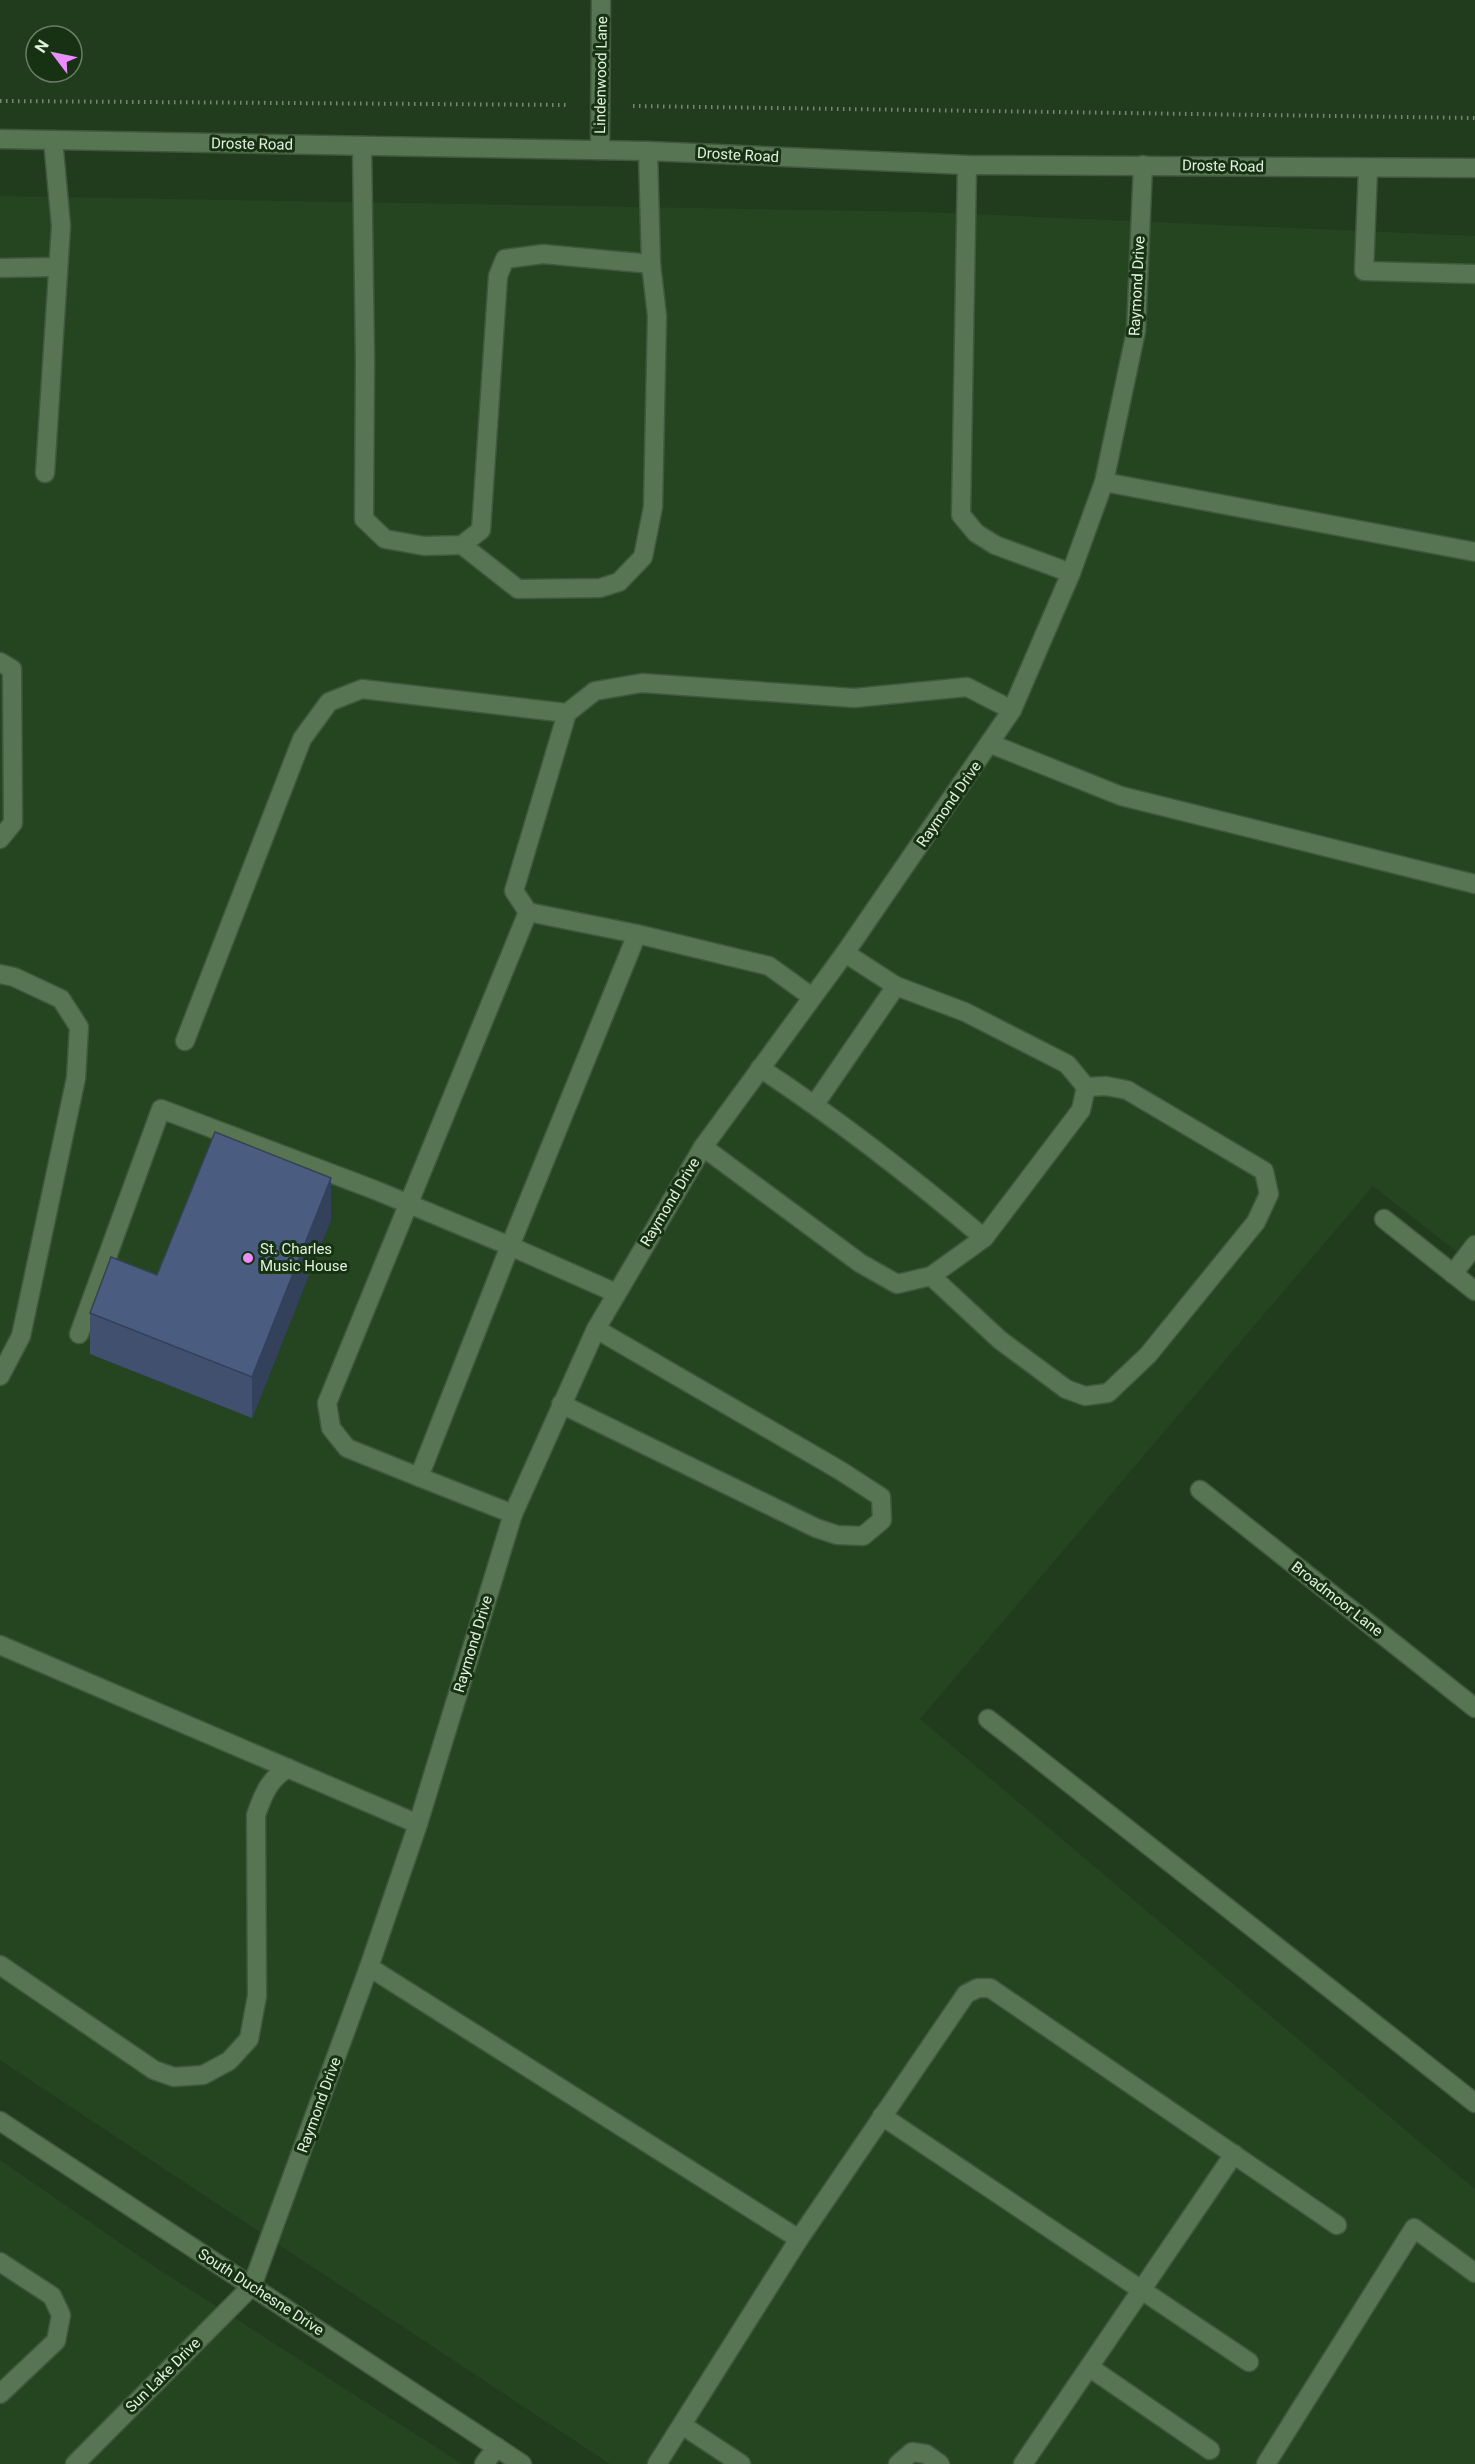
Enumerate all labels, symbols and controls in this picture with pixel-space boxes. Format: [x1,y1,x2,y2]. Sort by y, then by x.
street label: Lindenwood Lane [591,16,611,134]
north arrow [24,24,84,84]
text: N [31,36,53,56]
street label: Droste Road [211,134,293,154]
street label: Droste Road [697,144,779,166]
street label: Droste Road [1182,156,1264,176]
street label: Raymond Drive [1125,235,1149,337]
street label: Raymond Drive [913,758,985,850]
street label: Raymond Drive [636,1154,704,1250]
place label: St. Charles Music House [260,1240,348,1275]
marker: St. Charles Music House [241,1251,255,1265]
street label: Broadmoor Lane [1288,1558,1386,1640]
street label: Raymond Drive [450,1593,496,1695]
street label: Raymond Drive [293,2055,345,2155]
street label: South Duchesne Drive [195,2245,327,2339]
street label: Sun Lake Drive [122,2334,204,2416]

